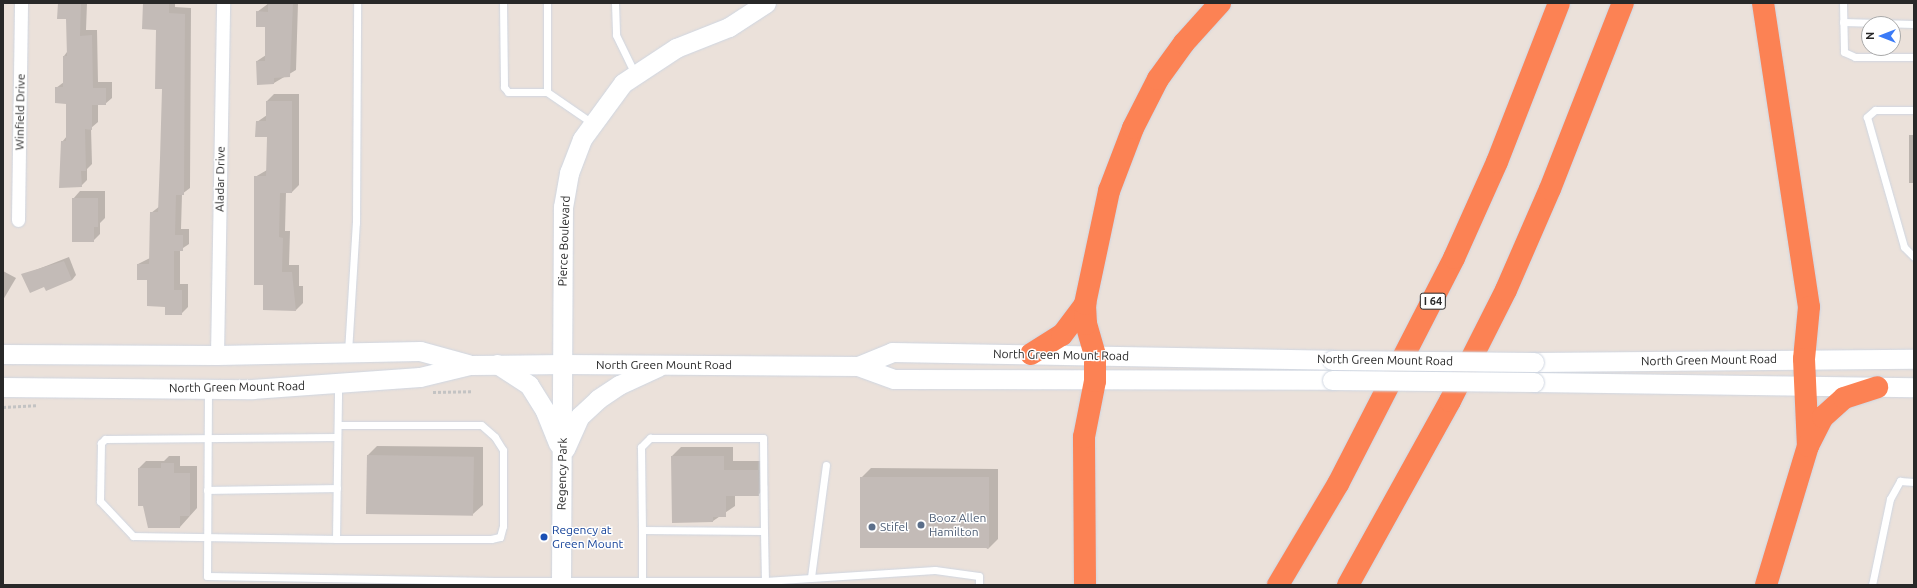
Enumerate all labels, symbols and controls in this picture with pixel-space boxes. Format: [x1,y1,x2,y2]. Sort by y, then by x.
north arrow [1861,16,1901,56]
text: N [1864,32,1876,40]
street label: Winfield Drive [12,74,28,150]
street label: Aladar Drive [212,146,228,212]
street label: Pierce Boulevard [555,195,573,287]
road number: I 64 [1419,292,1447,310]
street label: North Green Mount Road [993,347,1129,363]
street label: North Green Mount Road [1317,352,1453,368]
street label: North Green Mount Road [1641,352,1777,368]
street label: North Green Mount Road [596,358,732,372]
street label: North Green Mount Road [169,379,305,395]
street label: Regency Park [554,438,570,510]
place label: Booz Allen Hamilton [929,511,986,539]
place label: Stifel [880,520,908,534]
marker: Booz Allen Hamilton [916,520,926,530]
marker: Stifel [867,522,877,532]
place label: Regency at Green Mount [552,523,623,551]
marker: Regency at Green Mount [539,532,549,542]

